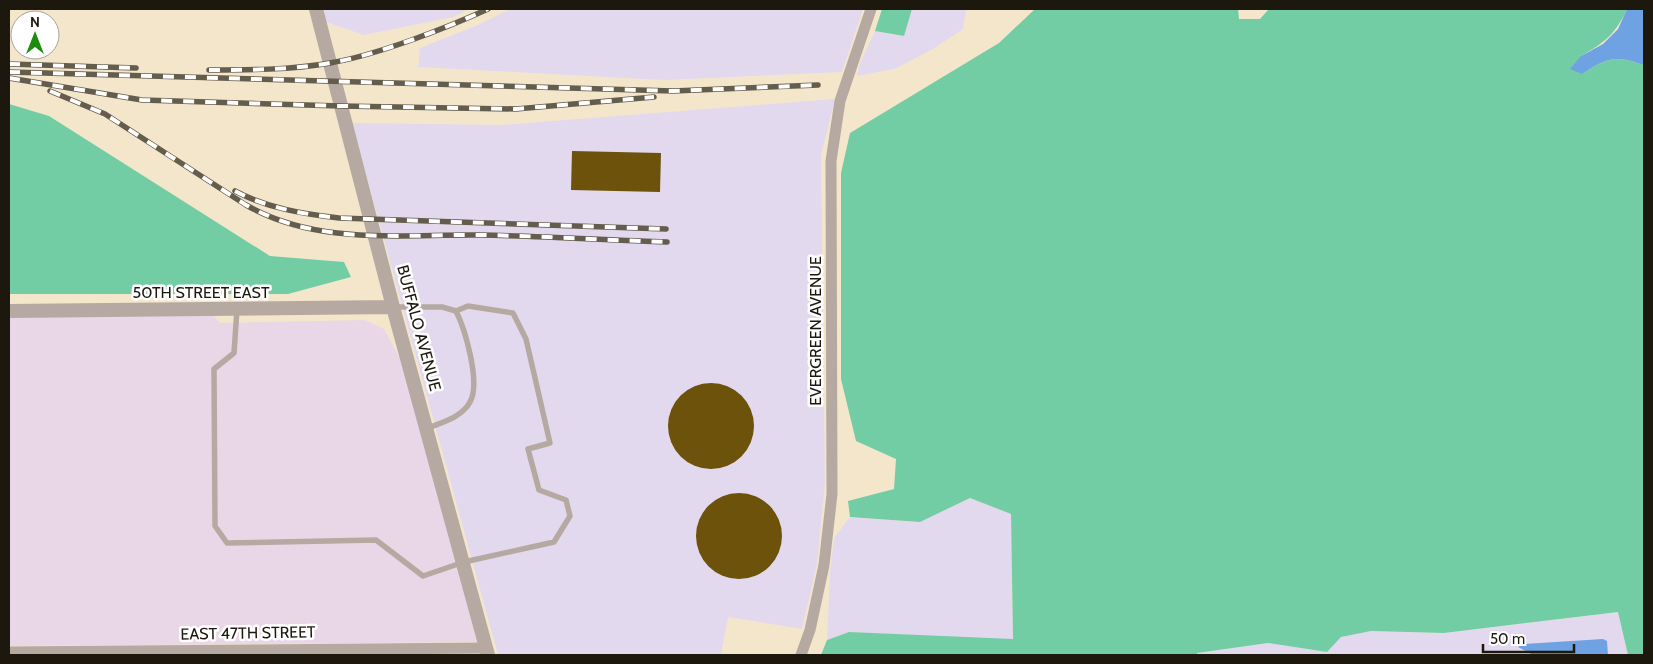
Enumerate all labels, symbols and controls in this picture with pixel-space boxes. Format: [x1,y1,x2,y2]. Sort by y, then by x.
north arrow [10,10,60,60]
text: N [30,13,40,31]
street label: EVERGREEN AVENUE [806,256,825,406]
street label: BUFFALO AVENUE [393,263,445,393]
street label: 50TH STREET EAST [133,283,270,302]
street label: EAST 47TH STREET [180,622,316,644]
scale bar [1483,622,1574,654]
text: 50 m [1490,630,1525,648]

